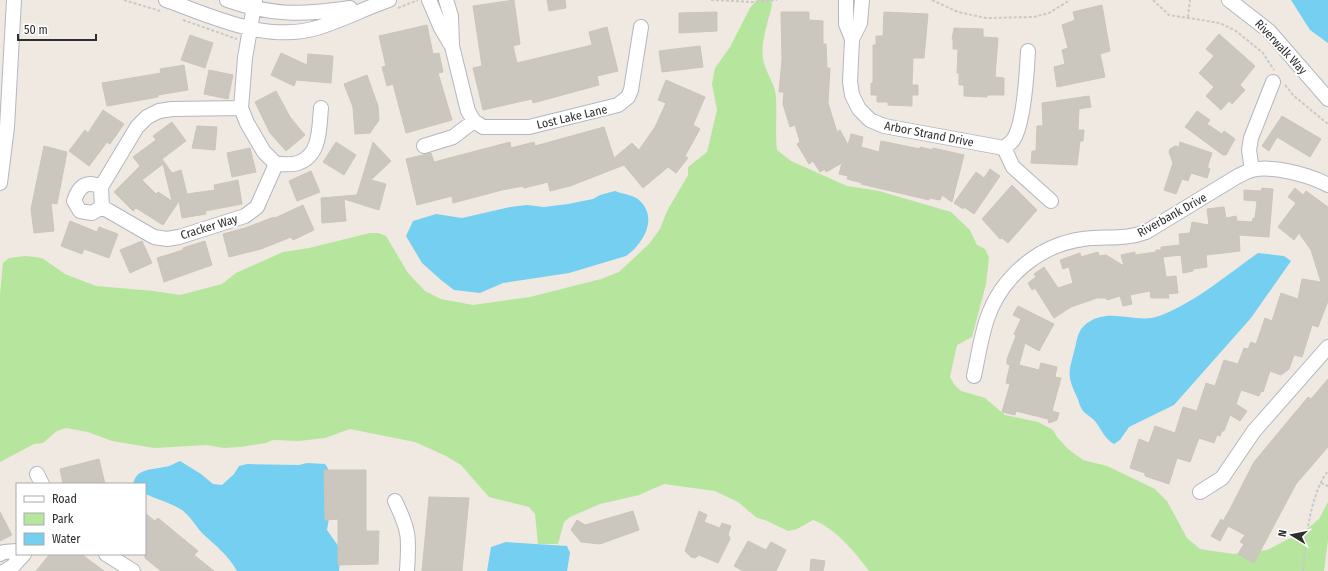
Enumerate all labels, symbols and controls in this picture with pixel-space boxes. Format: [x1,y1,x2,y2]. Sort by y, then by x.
scale bar [18,16,96,42]
street label: Riverwalk Way [1252,17,1310,78]
text: 50 m [24,23,48,37]
street label: Lost Lake Lane [535,102,609,132]
street label: Arbor Strand Drive [883,118,975,150]
street label: Riverbank Drive [1135,190,1209,240]
street label: Cracker Way [179,212,240,242]
legend [16,483,146,555]
text: Road [52,492,77,506]
text: Park [52,512,74,526]
north arrow [1272,515,1312,555]
text: N [1276,529,1290,538]
text: Water [52,532,81,546]

